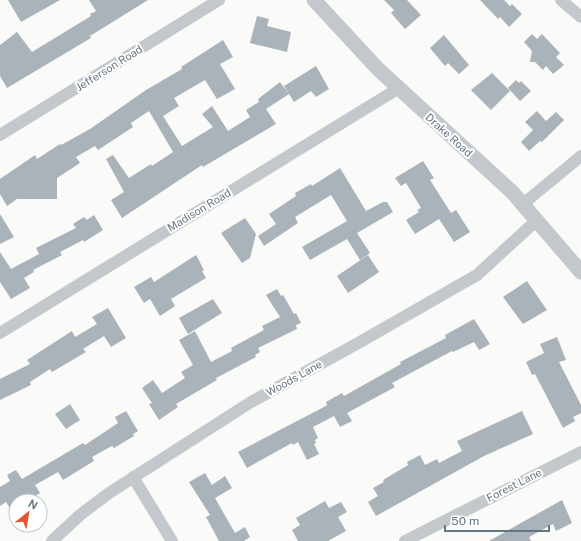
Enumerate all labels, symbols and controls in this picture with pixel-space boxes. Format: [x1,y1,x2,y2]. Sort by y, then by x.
street label: Jefferson Road [74,43,144,93]
street label: Drake Road [423,111,475,159]
street label: Madison Road [165,186,233,234]
street label: Woods Lane [264,358,324,398]
street label: Forest Lane [484,466,544,504]
north arrow [8,493,48,533]
text: N [26,497,40,512]
scale bar [445,507,549,533]
text: 50 m [451,514,479,528]

